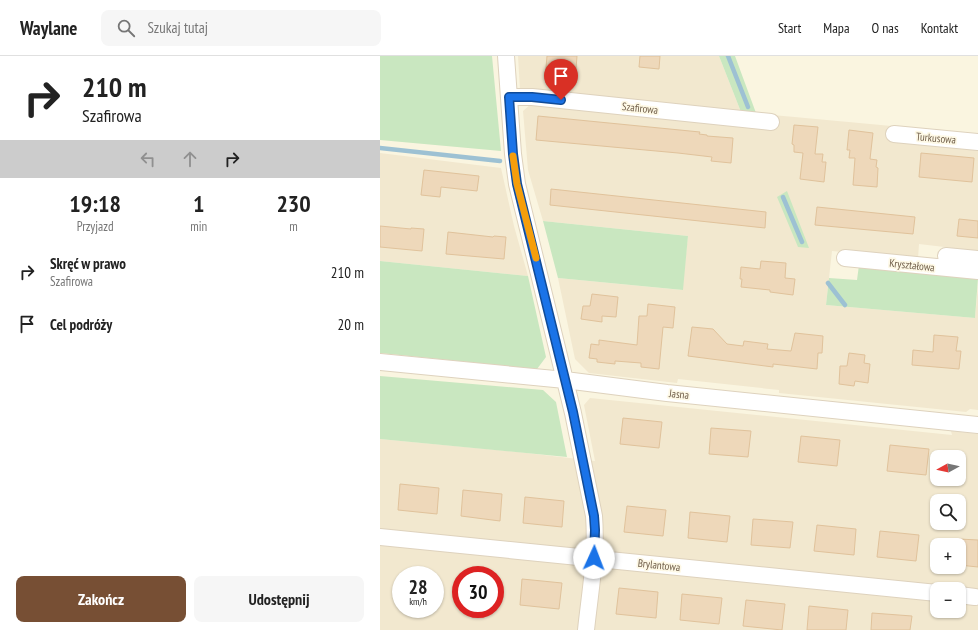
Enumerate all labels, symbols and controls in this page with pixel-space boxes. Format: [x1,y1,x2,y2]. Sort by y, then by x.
search box [101,10,381,46]
text: Waylane [20,16,77,40]
icon: search [115,17,137,39]
text: Szukaj tutaj [147,18,208,37]
text: Start [778,19,801,37]
text: Mapa [823,19,850,37]
text: O nas [872,19,899,37]
text: Kontakt [921,19,958,37]
pin [544,59,578,100]
icon: arrive [550,65,572,87]
text: 210 m [82,68,146,105]
icon: right [16,72,68,124]
street label: Szafirowa [621,99,659,117]
text: Szafirowa [82,104,142,127]
street label: Turkusowa [915,129,957,147]
icon: left [137,148,159,170]
icon: ahead [179,148,201,170]
icon: right [221,148,243,170]
text: 19:18 [69,188,121,219]
text: 1 [193,188,204,219]
text: 230 [276,188,311,219]
text: Przyjazd [77,218,114,235]
text: min [190,218,207,235]
text: m [289,218,298,235]
text: Skręć w prawo [50,254,126,273]
street label: Kryształowa [889,256,935,274]
icon: right [16,261,38,283]
text: 210 m [331,263,364,282]
text: Szafirowa [50,273,93,290]
icon: arrive [16,313,38,335]
text: Cel podróży [50,315,112,334]
text: 20 m [338,315,364,334]
street label: Jasna [667,386,690,402]
north arrow [930,450,966,486]
map controls [930,450,966,618]
button: search [930,494,966,530]
position arrow [573,537,615,579]
button: + [930,538,966,574]
street label: Brylantowa [637,556,681,574]
speed limit sign: 30 [452,566,504,618]
text: 28 [408,574,428,600]
button: Zakończ [16,576,186,622]
button: Udostępnij [194,576,364,622]
button: − [930,582,966,618]
text: km/h [409,595,427,608]

